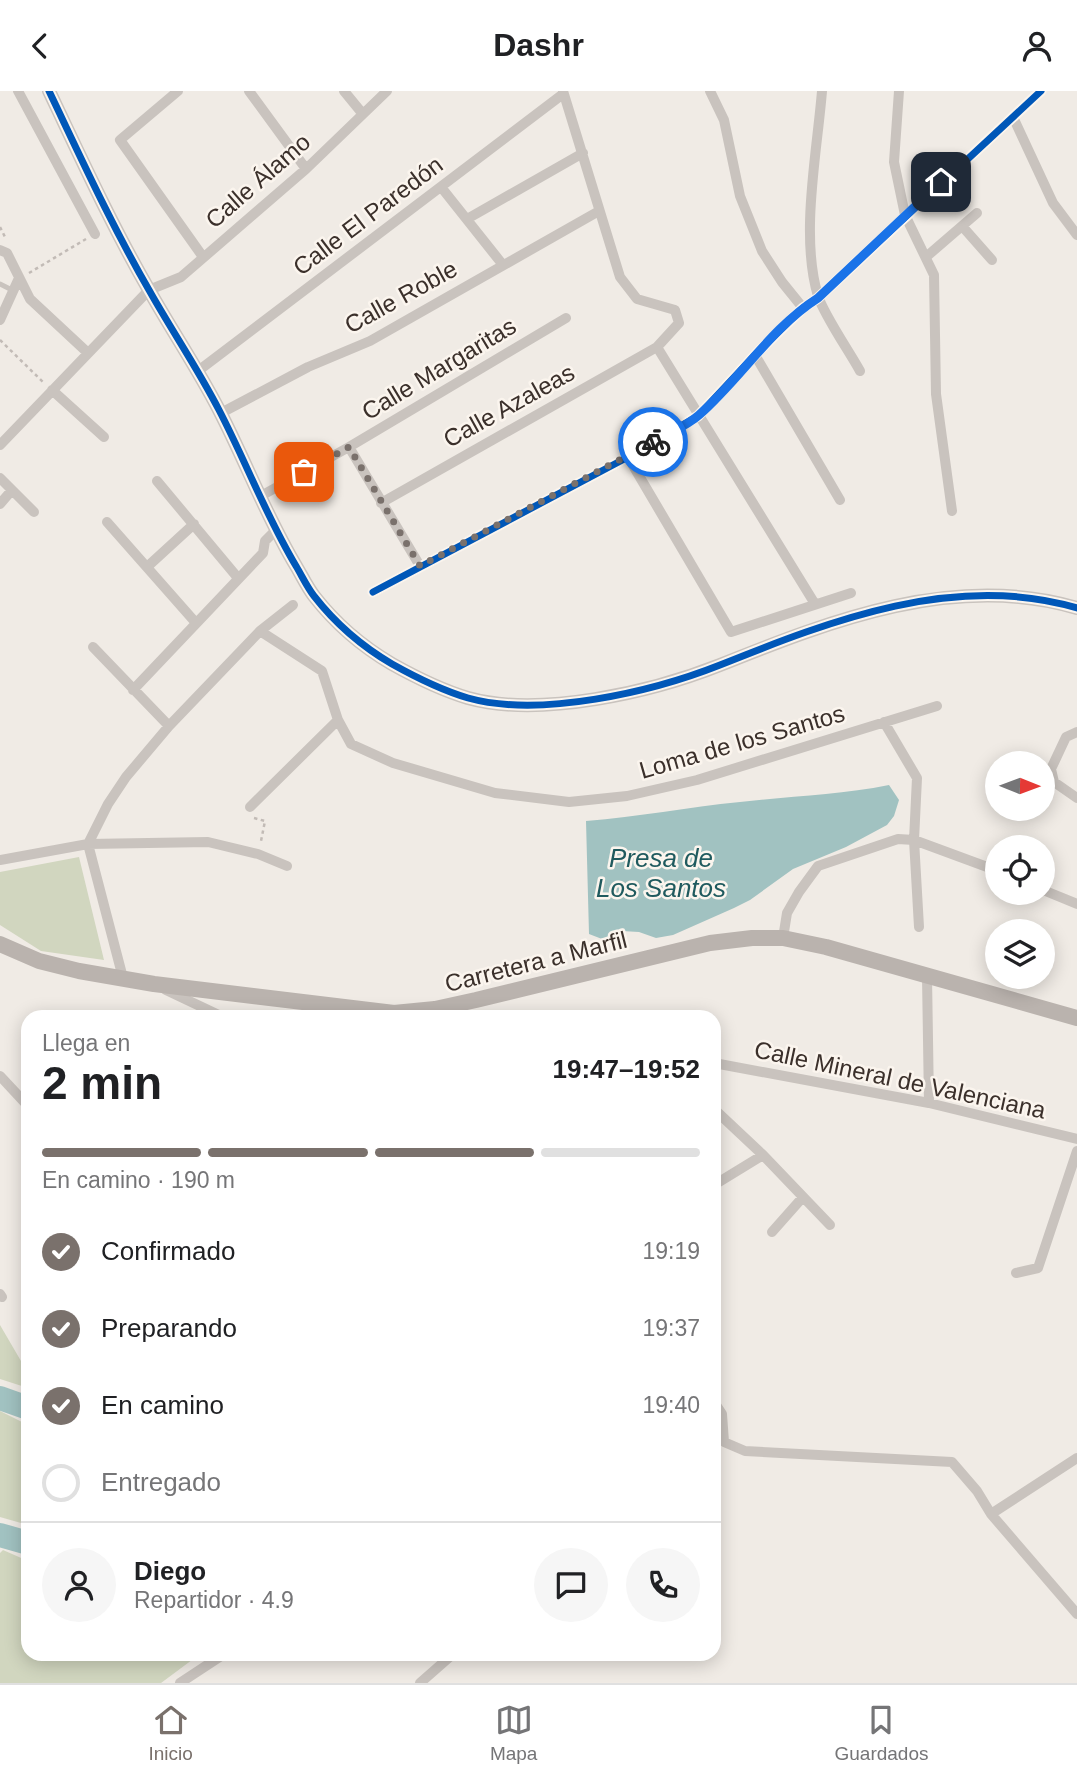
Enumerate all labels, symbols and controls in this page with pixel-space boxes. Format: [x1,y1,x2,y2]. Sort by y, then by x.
icon: back [21,27,59,65]
text: Dashr [493,27,584,63]
icon: person [1018,27,1056,65]
street label: Calle Álamo [200,128,315,233]
street label: Calle El Paredón [288,151,448,281]
pin [911,152,971,212]
icon: home [922,163,960,201]
street label: Calle Roble [340,255,462,338]
street label: Calle Margaritas [357,312,521,425]
street label: Calle Azaleas [439,359,579,453]
courier [618,407,688,477]
icon: bike [634,423,672,461]
pin [274,442,334,502]
icon: bag [285,453,323,491]
street label: Loma de los Santos [636,699,848,784]
north arrow [985,751,1055,821]
map controls [985,751,1055,989]
button: locate [985,835,1055,905]
water label: Presa de Los Santos [596,843,726,903]
button: layers [985,919,1055,989]
street label: Carretera a Marfil [442,926,630,997]
text: Llega en [42,1030,130,1056]
street label: Calle Mineral de Valenciana [752,1035,1049,1124]
text: 19:47–19:52 [553,1054,700,1084]
text: 2 min [42,1057,162,1109]
text: En camino · 190 m [42,1167,235,1193]
icon: check [42,1233,80,1271]
text: Confirmado [101,1236,235,1266]
text: 19:19 [642,1238,700,1264]
icon: check [42,1310,80,1348]
text: Preparando [101,1313,237,1343]
text: 19:37 [642,1315,700,1341]
icon: check [42,1387,80,1425]
text: En camino [101,1390,224,1420]
text: 19:40 [642,1392,700,1418]
text: Entregado [101,1467,221,1497]
button: person [42,1548,116,1622]
button: chat [534,1548,608,1622]
button: phone [626,1548,700,1622]
text: Diego [134,1556,206,1586]
text: Repartidor · 4.9 [134,1587,294,1613]
tab: Inicio [149,1701,193,1765]
tab: Mapa [490,1701,537,1765]
tab: Guardados [834,1701,928,1765]

